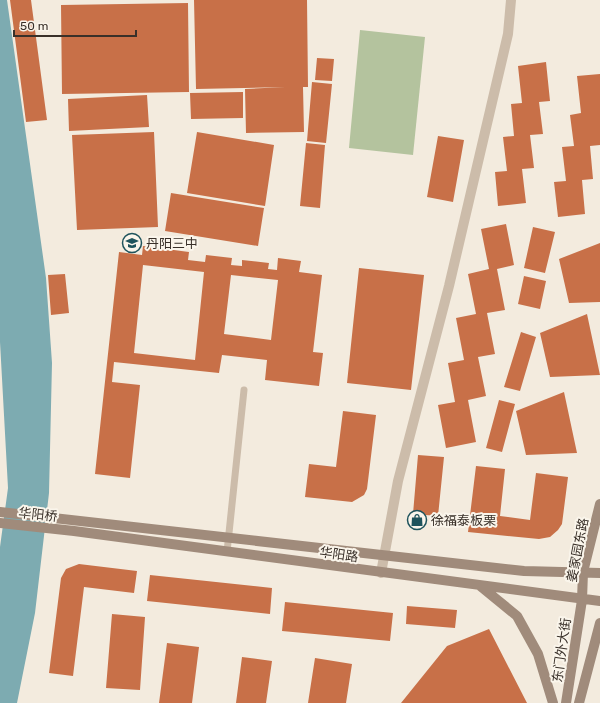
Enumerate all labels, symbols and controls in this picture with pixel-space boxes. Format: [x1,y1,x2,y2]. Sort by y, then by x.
scale bar [14,12,136,38]
text: 50 m [20,19,48,33]
school or university icon: 丹阳三中 [121,232,143,254]
place label: 丹阳三中 [146,236,198,251]
street label: 华阳桥 [18,505,58,524]
shop icon: 徐福泰板栗 [406,509,428,531]
place label: 徐福泰板栗 [431,513,496,528]
street label: 姜家园东路 [564,517,591,583]
street label: 华阳路 [319,544,359,565]
street label: 东门外大街 [550,617,573,683]

